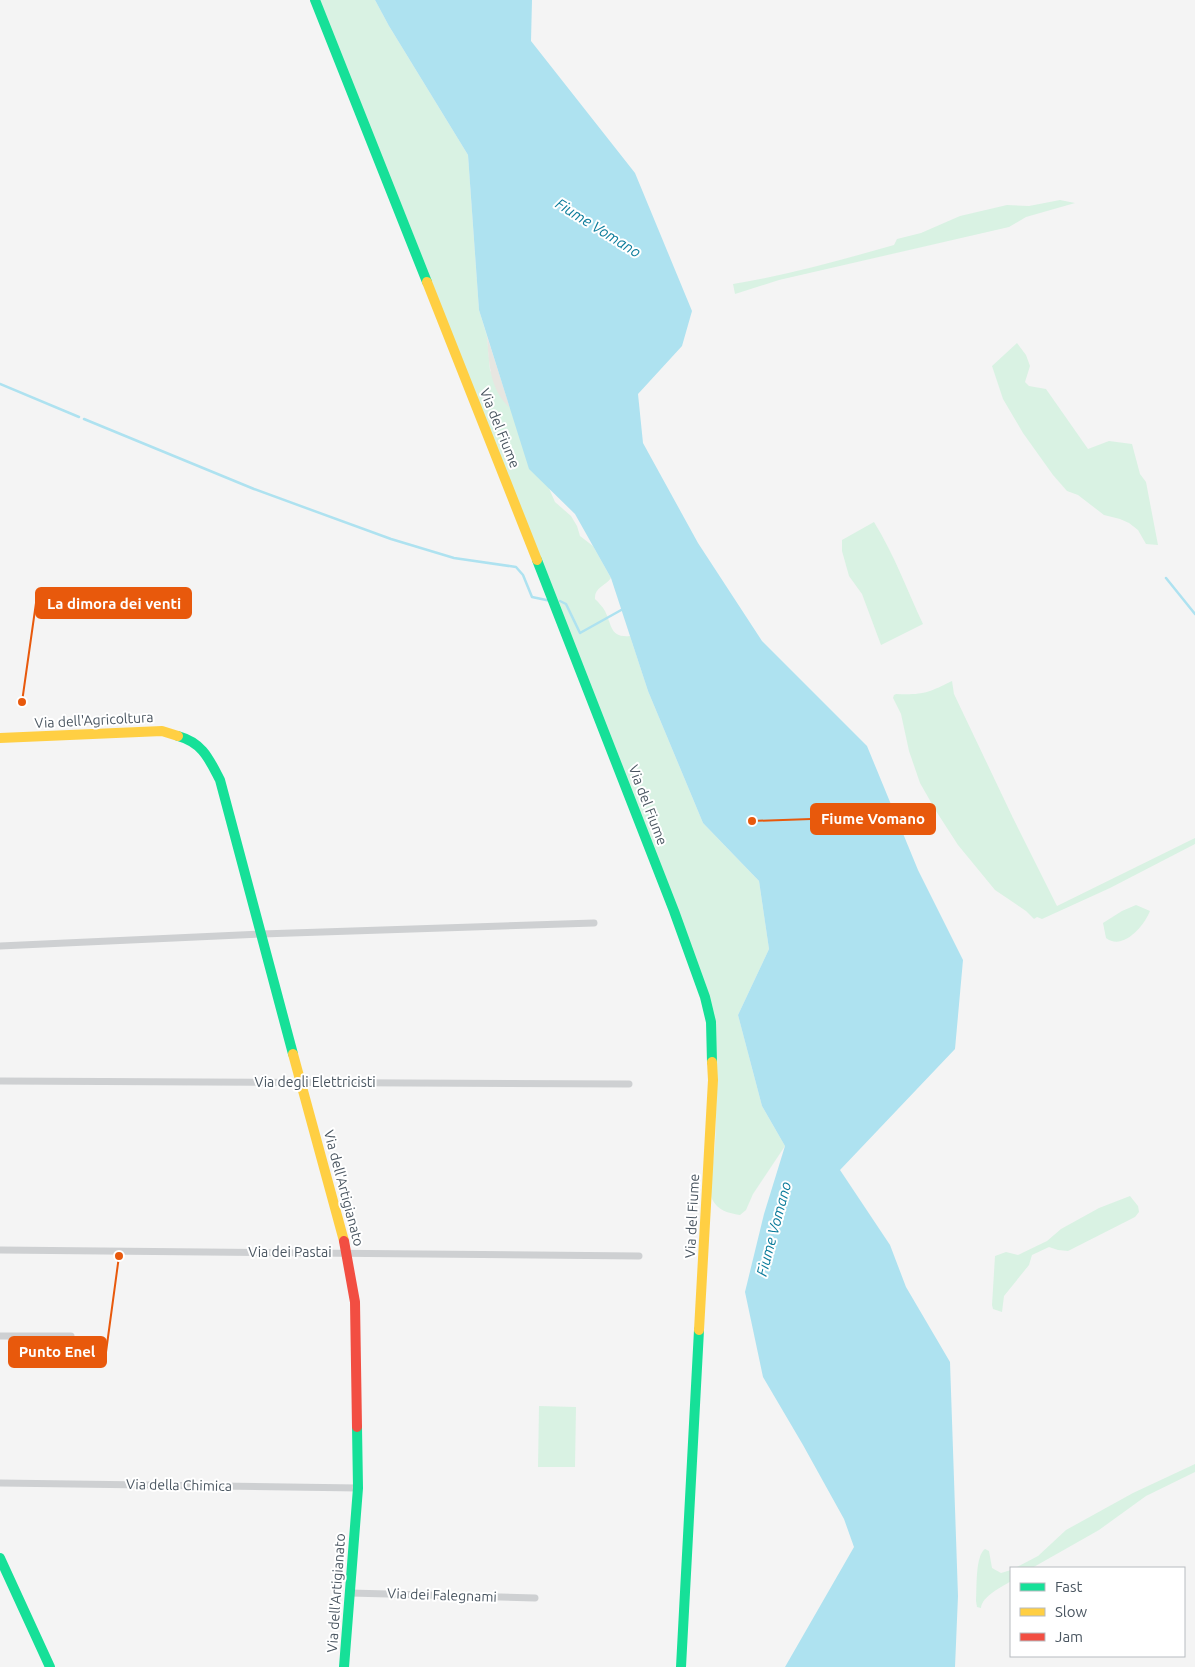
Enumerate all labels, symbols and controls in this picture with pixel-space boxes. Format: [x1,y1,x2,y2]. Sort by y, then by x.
water label: Fiume Vomano [553,195,644,261]
street label: Via del Fiume [477,386,523,470]
callout: La dimora dei venti [36,588,191,618]
text: La dimora dei venti [47,595,181,612]
street label: Via dell'Agricoltura [34,709,154,731]
street label: Via del Fiume [625,763,671,847]
callout: Fiume Vomano [811,804,935,834]
text: Fiume Vomano [821,810,925,827]
street label: Via degli Elettricisti [254,1074,376,1090]
street label: Via dell'Artigianato [321,1128,367,1248]
street label: Via del Fiume [682,1173,702,1259]
water label: Fiume Vomano [753,1180,794,1278]
street label: Via dei Pastai [248,1244,332,1260]
callout: Punto Enel [9,1337,106,1367]
text: Punto Enel [19,1343,96,1360]
street label: Via della Chimica [126,1476,232,1494]
street label: Via dell'Artigianato [324,1533,348,1653]
legend [1010,1567,1185,1657]
text: Fast [1055,1578,1083,1595]
street label: Via dei Falegnami [387,1585,497,1605]
text: Slow [1055,1603,1088,1620]
text: Jam [1055,1628,1083,1645]

